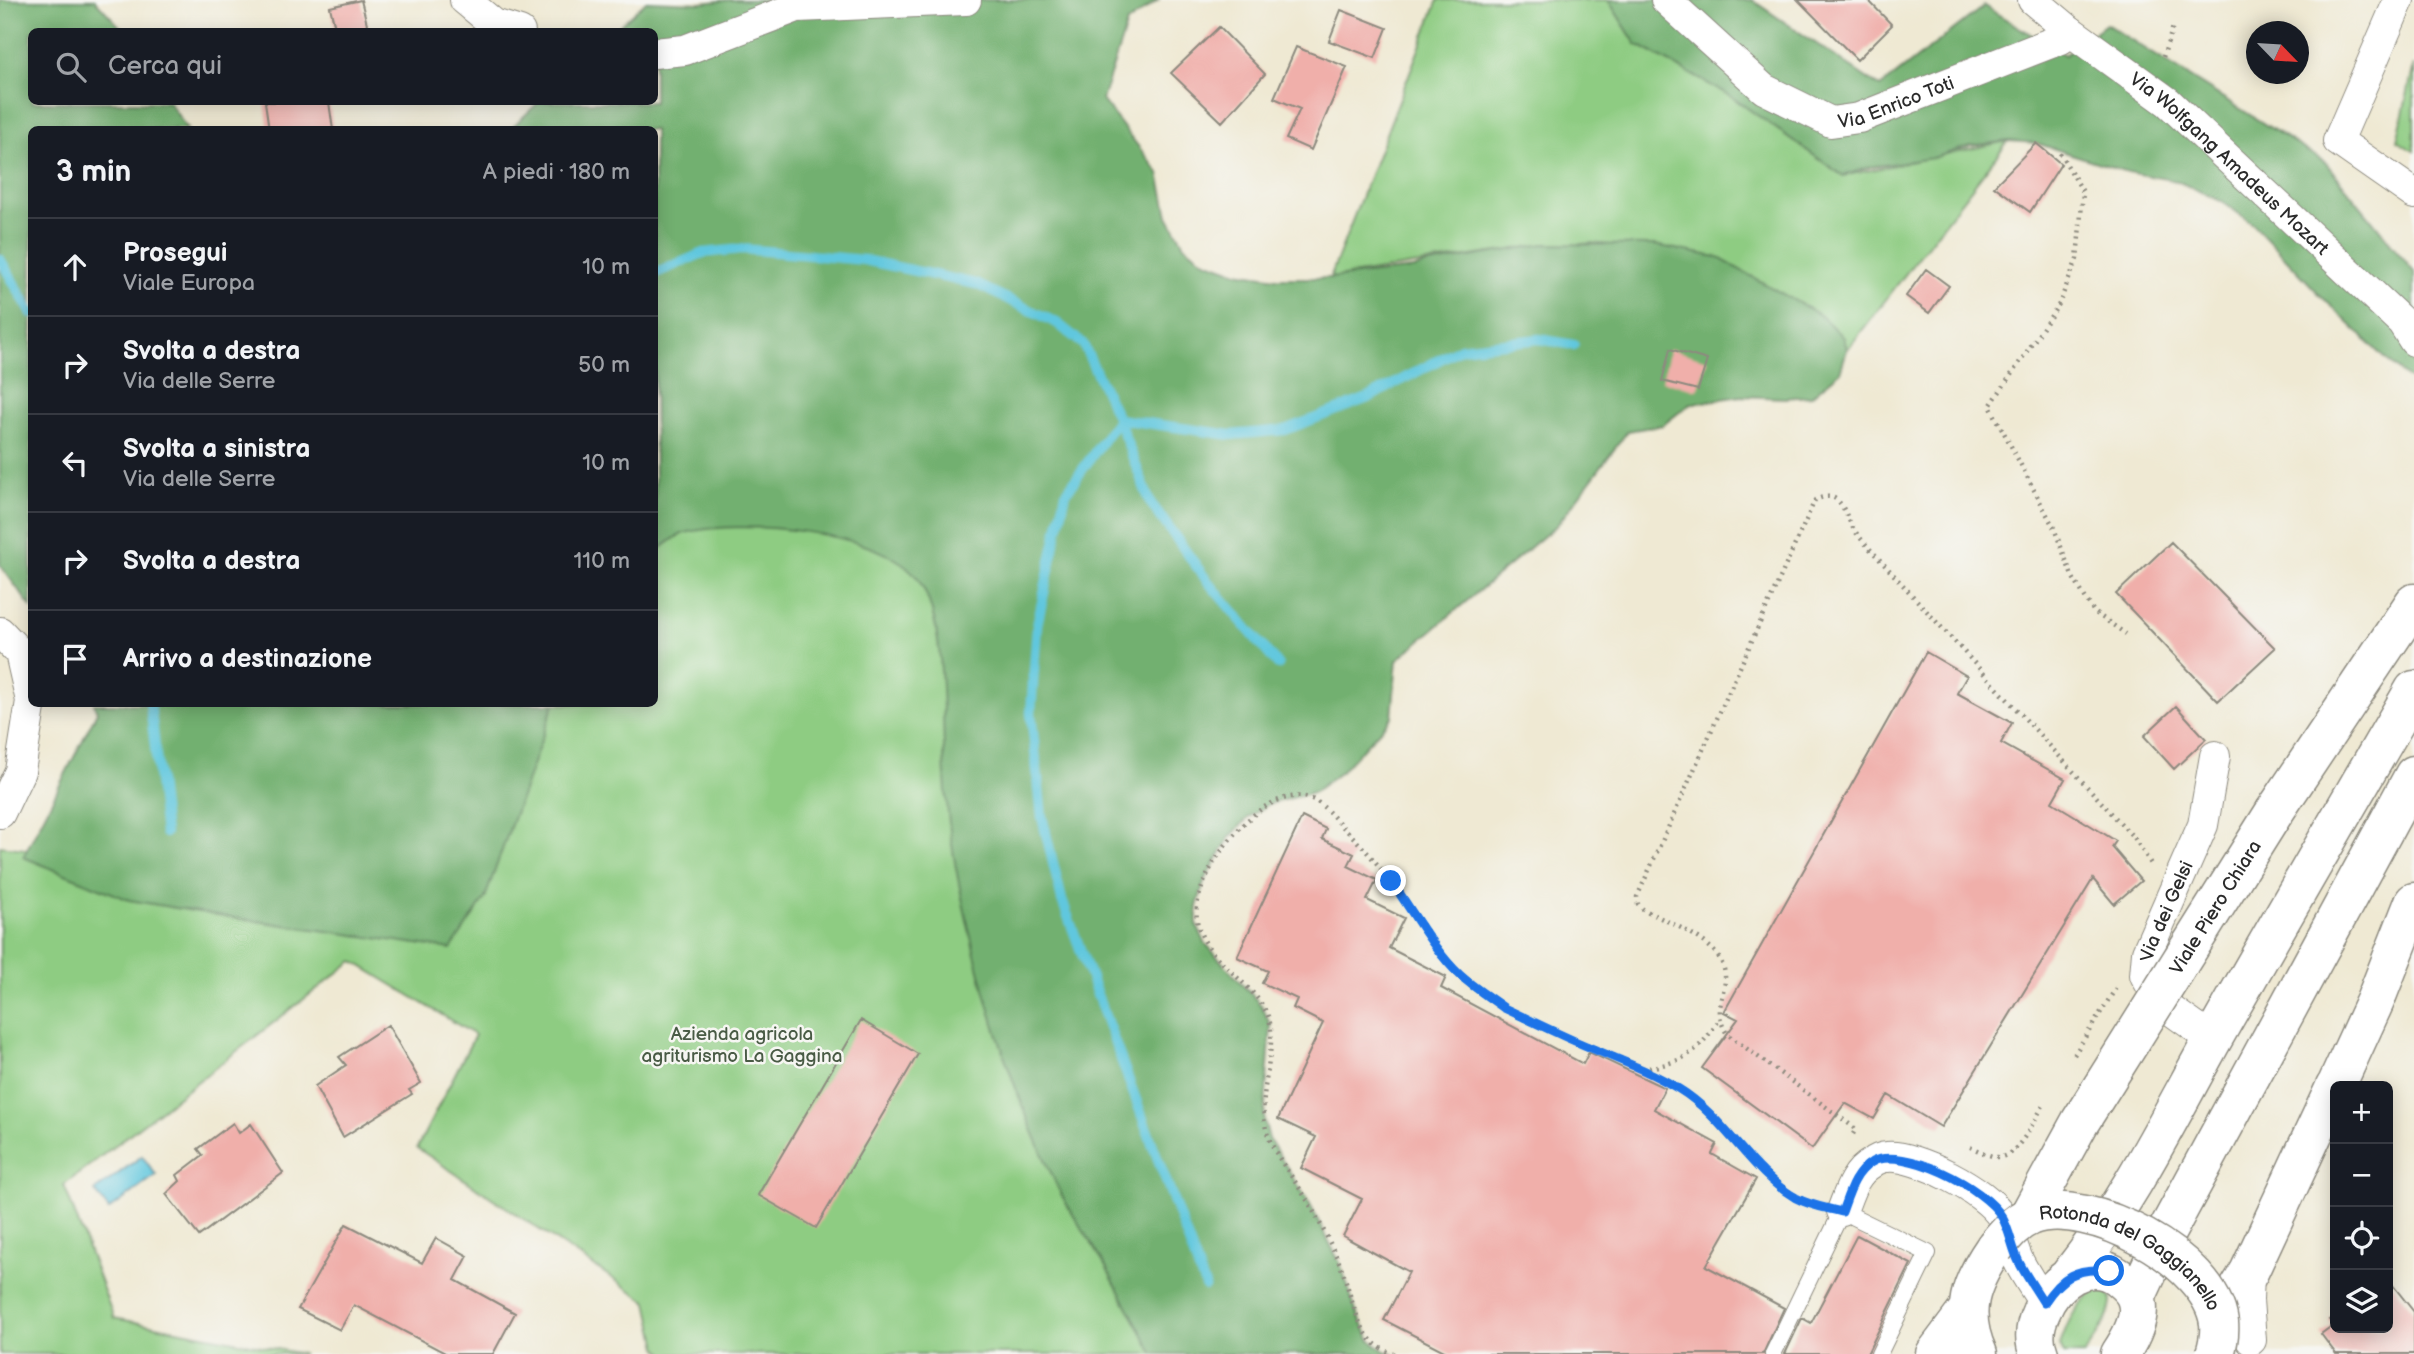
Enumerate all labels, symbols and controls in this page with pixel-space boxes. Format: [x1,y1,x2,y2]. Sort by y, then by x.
north arrow [2246,21,2309,84]
search box [28,28,658,105]
icon: search [52,48,90,86]
text: Cerca qui [108,51,222,82]
street label: Via Wolfgang Amadeus Mozart [2125,68,2333,261]
street label: Via Enrico Toti [1836,72,1958,134]
text: 3 min [56,154,131,190]
text: A piedi · 180 m [483,158,630,186]
text: Prosegui [123,238,227,269]
icon: ahead [56,248,94,286]
text: 10 m [582,253,630,281]
text: Viale Europa [123,269,255,297]
text: Svolta a destra [123,336,300,367]
icon: right [56,346,94,384]
text: 50 m [578,351,630,379]
text: Via delle Serre [123,367,275,395]
text: Svolta a sinistra [123,434,310,465]
icon: left [56,444,94,482]
text: 10 m [582,449,630,477]
text: Via delle Serre [123,465,275,493]
icon: right [56,542,94,580]
text: Svolta a destra [123,546,300,577]
text: 110 m [573,547,630,575]
icon: arrive [56,640,94,678]
text: Arrivo a destinazione [123,644,372,675]
street label: Viale Piero Chiara [2165,836,2267,979]
street label: Via dei Gelsi [2136,858,2199,962]
route end [1375,865,1406,896]
park label: Azienda agricola agriturismo La Gaggina [642,1023,842,1068]
map controls [2330,1081,2393,1333]
button: + [2330,1081,2393,1144]
button: − [2330,1144,2393,1207]
street label: Rotonda del Gaggianello [2038,1202,2225,1315]
button: locate [2330,1207,2393,1270]
route start [2093,1255,2124,1286]
button: layers [2330,1270,2393,1333]

